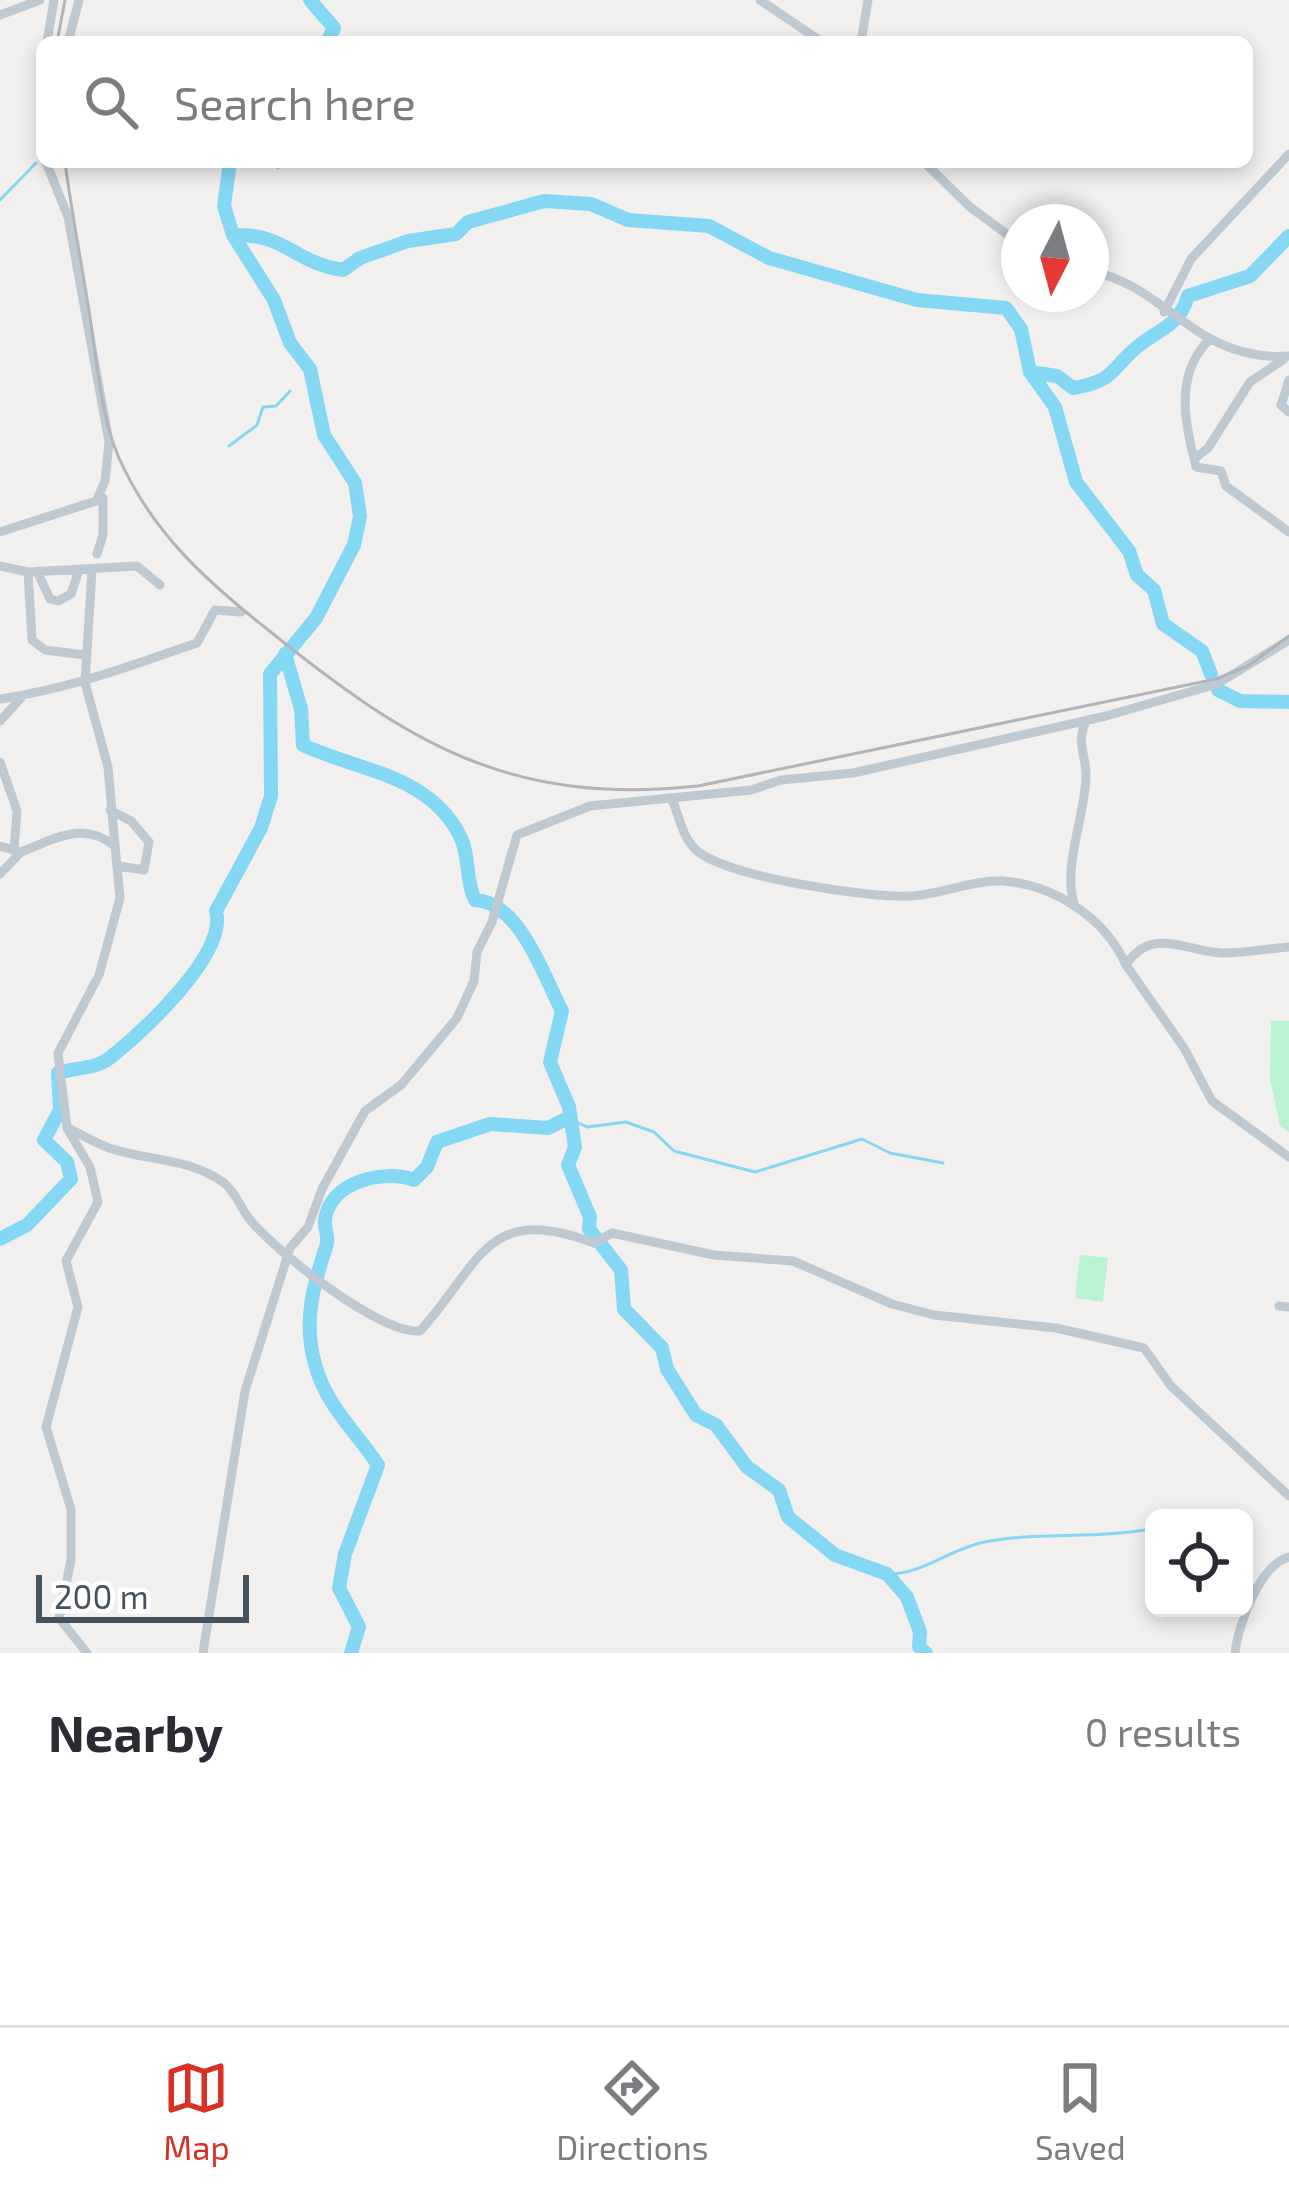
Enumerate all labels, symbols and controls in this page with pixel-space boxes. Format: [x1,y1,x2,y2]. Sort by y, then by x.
search box [36,36,1253,168]
icon: search [78,69,144,135]
text: Search here [174,75,416,129]
north arrow [1001,204,1109,312]
map controls [1145,1509,1253,1617]
button: locate [1145,1509,1253,1617]
scale bar [36,1569,249,1622]
text: 200 m [54,1576,149,1616]
text: Nearby [48,1701,223,1762]
text: 0 results [1085,1708,1241,1755]
tab: Map [163,2055,230,2167]
tab: Directions [556,2055,708,2167]
tab: Saved [1035,2055,1126,2167]

